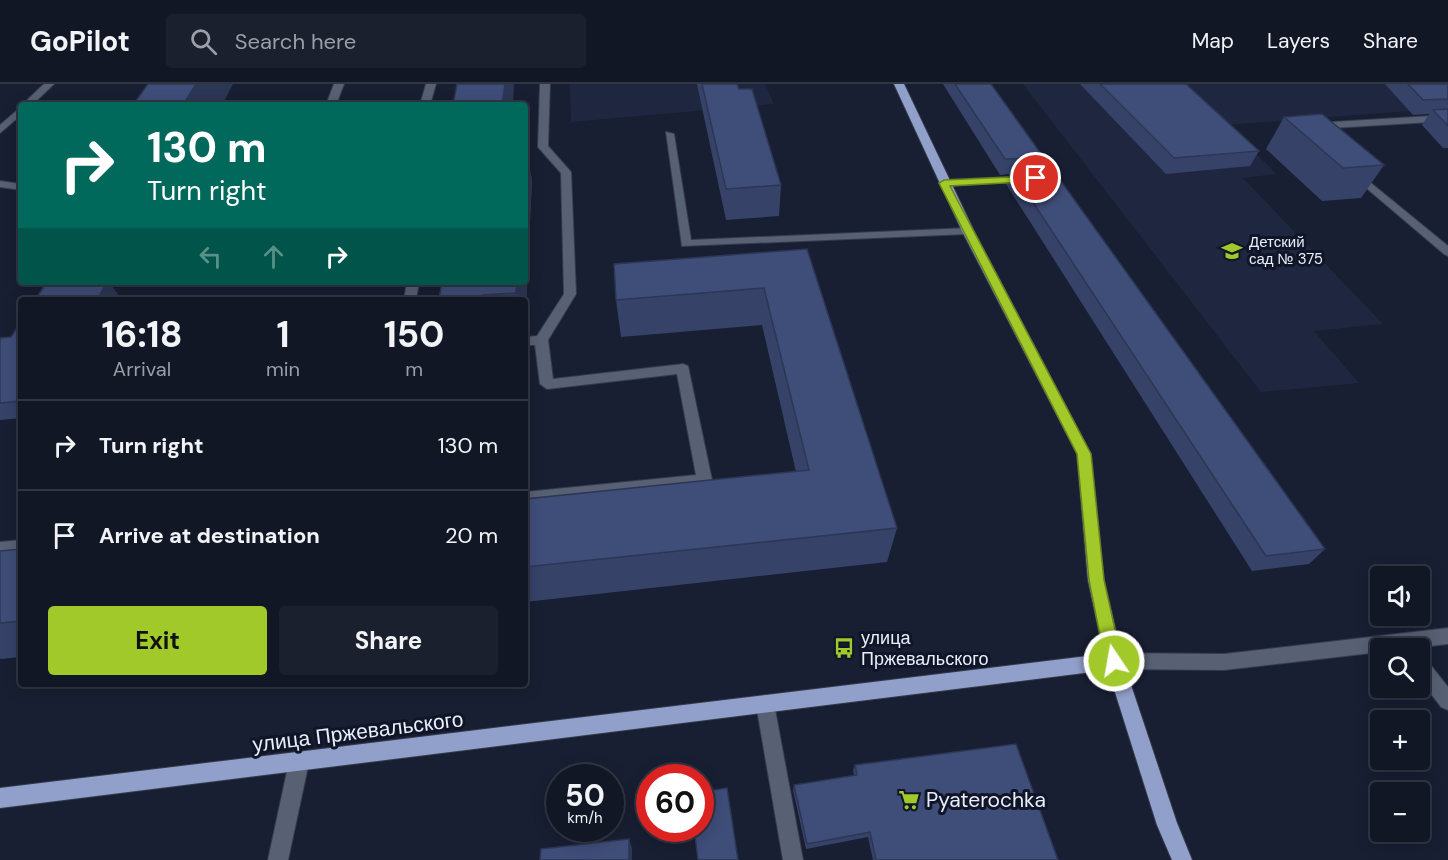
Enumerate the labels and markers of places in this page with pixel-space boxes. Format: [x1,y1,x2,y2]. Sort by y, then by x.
pin [1010,152,1061,203]
place label: Детский сад № 375 [1249,232,1323,269]
school or university icon: Детский сад № 375 [1220,239,1244,263]
place label: улица Пржевальского [861,626,989,671]
bus stop icon: улица Пржевальского [832,636,856,660]
place label: Pyaterochka [926,786,1046,814]
supermarket icon: Pyaterochka [897,788,921,812]

